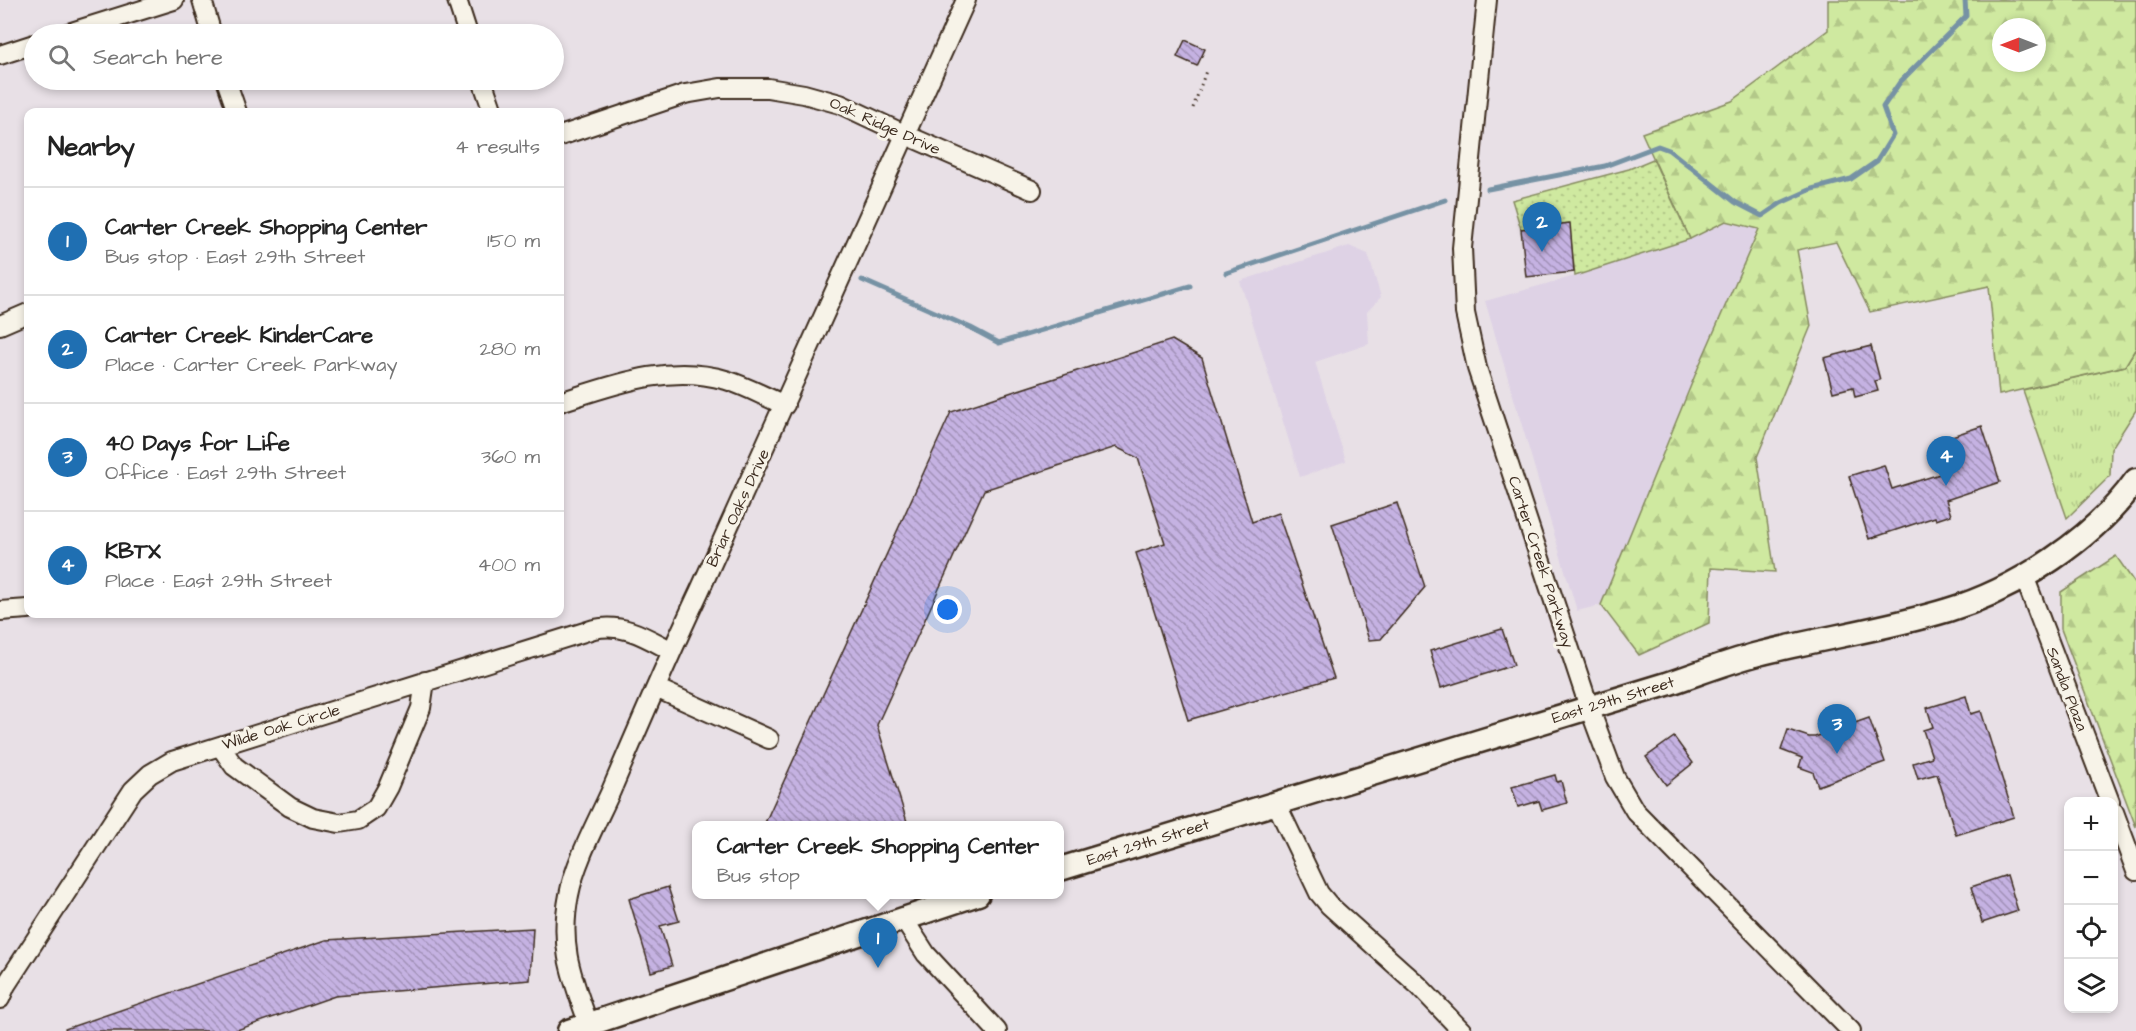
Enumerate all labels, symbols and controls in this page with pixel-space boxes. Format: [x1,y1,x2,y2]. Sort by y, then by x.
north arrow [1992,18,2046,72]
search box [24,24,564,90]
icon: search [45,41,78,74]
text: Search here [93,42,223,73]
street label: Oak Ridge Drive [826,92,944,161]
text: Nearby [48,129,135,165]
text: 4 results [455,133,540,161]
pin: 2 [1522,202,1562,252]
text: Carter Creek Shopping Center [105,212,427,243]
text: 1 [66,227,69,255]
text: 150 m [487,227,540,255]
text: Bus stop · East 29th Street [105,243,365,271]
text: Carter Creek KinderCare [105,320,373,351]
text: 2 [62,335,73,363]
text: 280 m [479,335,540,363]
text: Place · Carter Creek Parkway [105,351,397,379]
text: 40 Days for Life [105,428,290,459]
pin: 4 [1926,436,1966,486]
text: 3 [62,443,73,471]
text: 360 m [481,443,540,471]
street label: Briar Oaks Drive [701,445,775,571]
text: Office · East 29th Street [105,459,346,487]
street label: Carter Creek Parkway [1502,473,1579,651]
text: KBTX [105,536,161,567]
text: 4 [61,551,74,579]
text: 400 m [478,551,540,579]
text: Place · East 29th Street [105,567,332,595]
your location [933,595,962,624]
street label: Sandia Plaza [2041,644,2093,734]
street label: East 29th Street [1549,671,1677,729]
street label: Wilde Oak Circle [219,699,343,755]
pin: 3 [1818,704,1856,754]
map controls [2064,797,2118,1013]
button: + [2064,797,2118,851]
street label: East 29th Street [1084,813,1212,871]
popup [692,821,1064,899]
text: Carter Creek Shopping Center [717,831,1039,862]
button: − [2064,851,2118,905]
text: Bus stop [717,862,800,890]
button: locate [2064,905,2118,959]
pin: 1 [858,918,898,968]
button: layers [2064,959,2118,1013]

